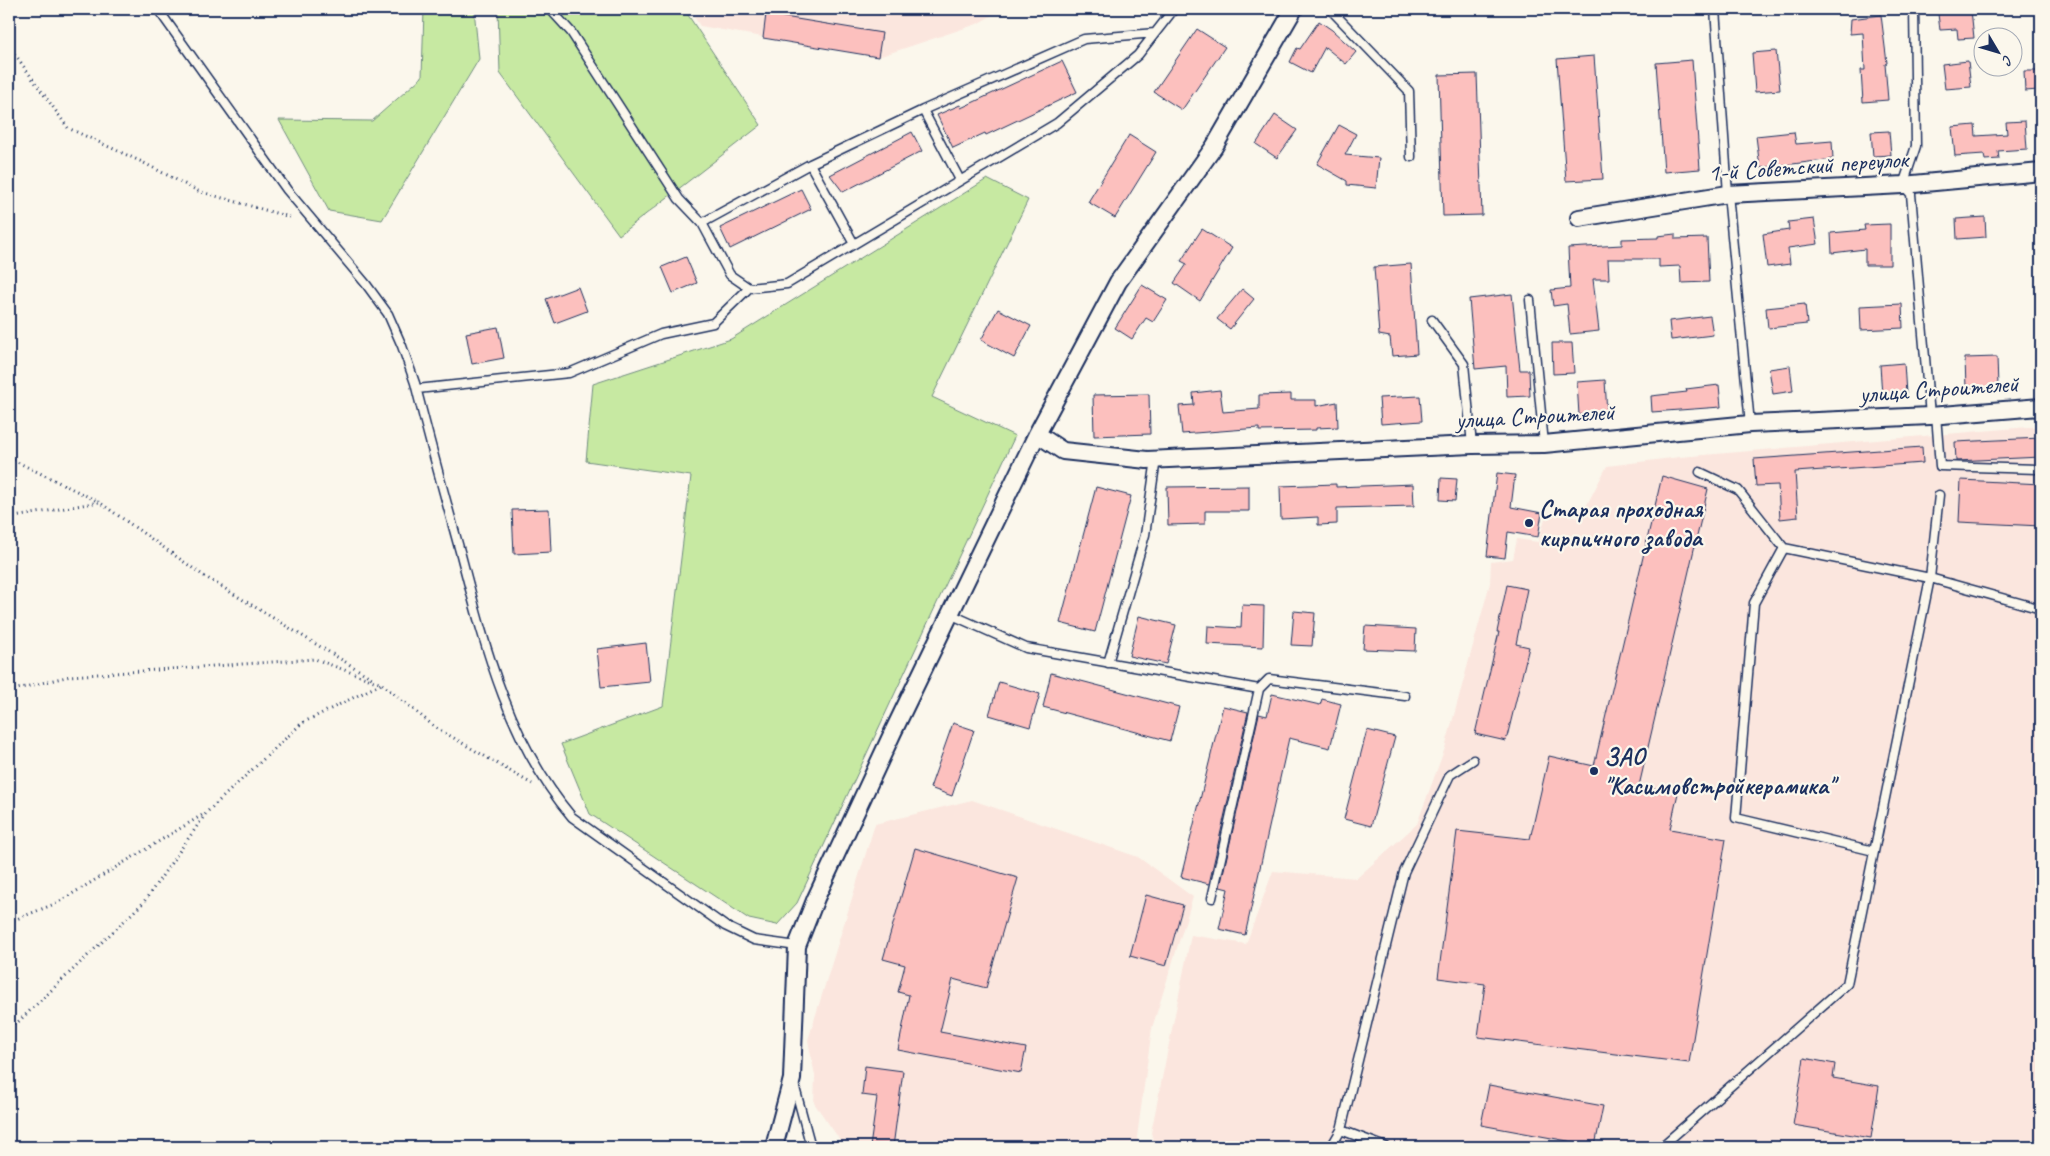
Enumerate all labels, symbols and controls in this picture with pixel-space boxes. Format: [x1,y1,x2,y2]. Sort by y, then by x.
north arrow [1972,28,2022,78]
text: С [1998,52,2017,69]
street label: 1-й Советский переулок [1707,143,1912,189]
street label: улица Строителей [1856,367,2021,411]
street label: улица Строителей [1453,396,1617,436]
place label: Старая проходная кирпичного завода [1539,493,1704,554]
marker: Старая проходная кирпичного завода [1523,517,1535,529]
place label: ЗАО "Касимовстройкерамика" [1604,741,1839,802]
marker: ЗАО "Касимовстройкерамика" [1588,765,1600,777]

